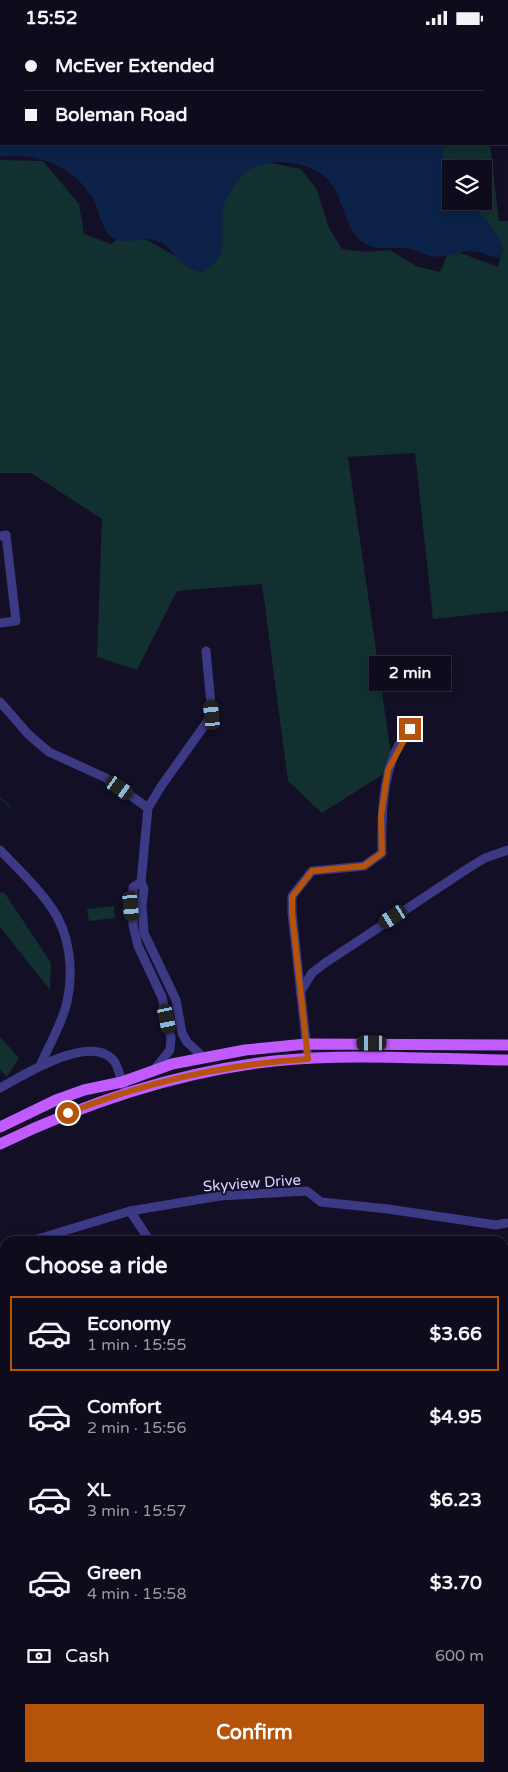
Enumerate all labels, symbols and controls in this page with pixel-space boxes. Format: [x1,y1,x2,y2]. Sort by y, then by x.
text: 15:52 [25,7,78,29]
text: McEver Extended [55,55,215,77]
text: Boleman Road [55,104,188,126]
map controls [442,160,492,210]
button: layers [442,160,492,210]
callout: 2 min [369,657,451,691]
text: 2 min [389,663,431,683]
car [202,699,221,731]
route end [399,718,421,740]
car [103,773,136,803]
car [122,890,139,922]
car [376,903,409,931]
car [156,1003,177,1035]
car [357,1036,387,1051]
route start [57,1102,79,1124]
street label: Skyview Drive [202,1171,302,1195]
text: Choose a ride [25,1253,168,1279]
icon: car [27,1311,72,1356]
text: Economy [87,1313,171,1335]
text: $3.66 [430,1323,482,1345]
text: 1 min · 15:55 [87,1335,186,1355]
icon: car [27,1394,72,1439]
text: Comfort [87,1396,161,1418]
text: $4.95 [430,1406,482,1428]
text: 2 min · 15:56 [87,1418,186,1438]
icon: car [27,1477,72,1522]
text: XL [87,1479,111,1501]
text: $6.23 [430,1489,482,1511]
text: 3 min · 15:57 [87,1501,186,1521]
icon: car [27,1560,72,1605]
text: Green [87,1562,141,1584]
text: $3.70 [430,1572,482,1594]
text: 4 min · 15:58 [87,1584,186,1604]
icon: cash [25,1642,53,1670]
text: Cash [65,1645,110,1667]
text: 600 m [435,1646,484,1666]
button: Confirm [25,1704,484,1762]

